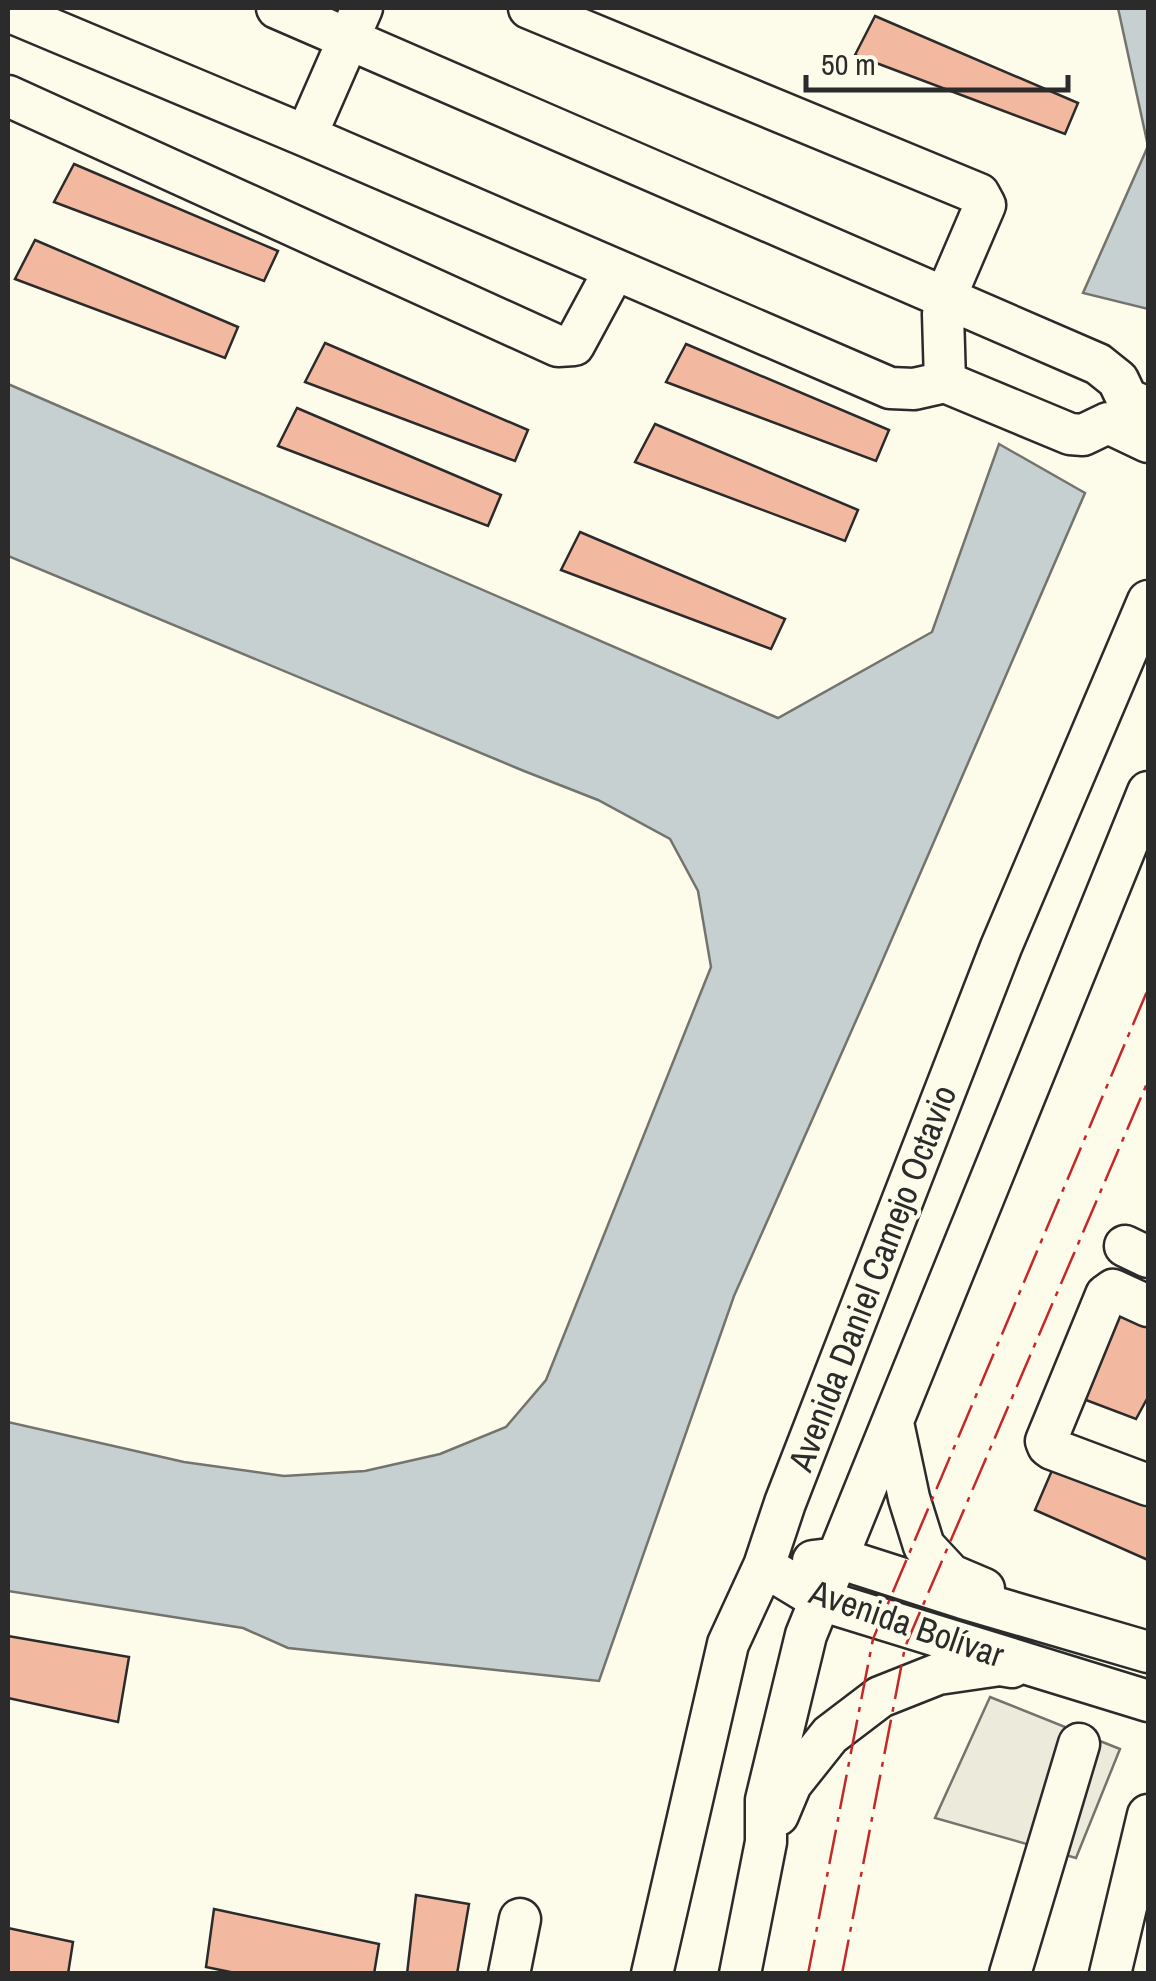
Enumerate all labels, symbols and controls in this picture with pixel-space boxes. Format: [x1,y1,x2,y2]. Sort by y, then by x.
scale bar [806,30,1068,92]
text: 50 m [821,44,876,84]
street label: Avenida Daniel Camejo Octavio [776,1078,967,1479]
street label: Avenida Bolívar [803,1568,1011,1678]

